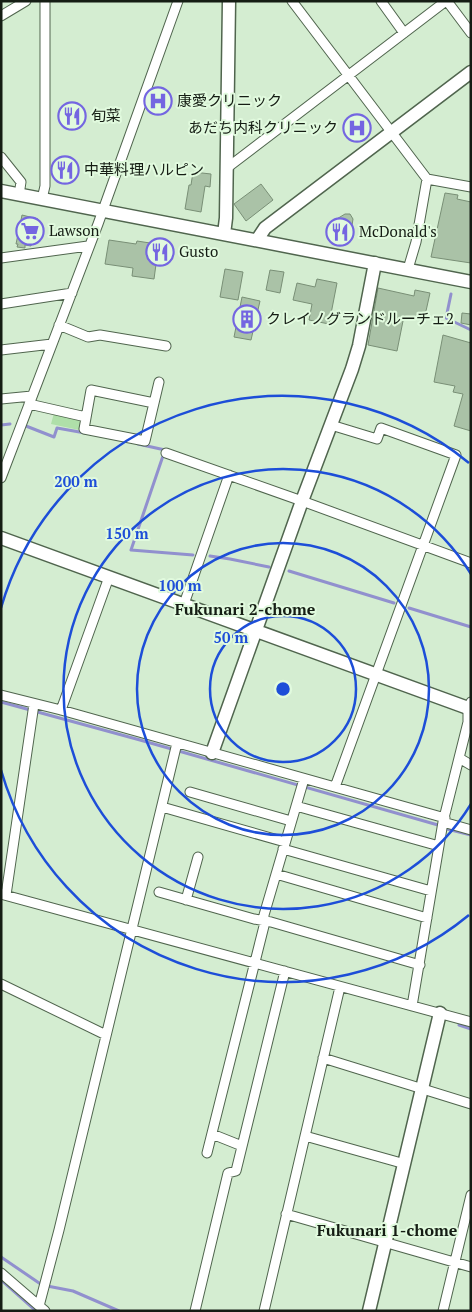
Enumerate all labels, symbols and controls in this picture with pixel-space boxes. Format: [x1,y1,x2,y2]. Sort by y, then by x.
hospital icon: 康愛クリニック [143,86,173,116]
place label: 康愛クリニック [177,90,282,110]
restaurant icon: 旬菜 [57,101,87,131]
place label: 旬菜 [91,105,121,125]
hospital icon: あだち内科クリニック [342,113,372,143]
place label: あだち内科クリニック [188,117,338,137]
restaurant icon: 中華料理ハルピン [50,155,80,185]
place label: 中華料理ハルピン [84,159,204,179]
supermarket icon: Lawson [15,216,45,246]
restaurant icon: McDonald's [325,217,355,247]
place label: Lawson [49,220,100,240]
place label: McDonald's [359,221,437,241]
restaurant icon: Gusto [145,237,175,267]
place label: Gusto [179,241,218,261]
building icon: クレイノグランドルーチェ2 [232,304,262,334]
place label: クレイノグランドルーチェ2 [266,308,454,328]
text: 200 m [54,471,98,491]
text: 150 m [105,523,149,543]
text: 100 m [158,575,202,595]
district label: Fukunari 2-chome [175,598,316,620]
text: 50 m [214,627,249,647]
centre of rings [274,680,292,698]
district label: Fukunari 1-chome [317,1219,458,1241]

